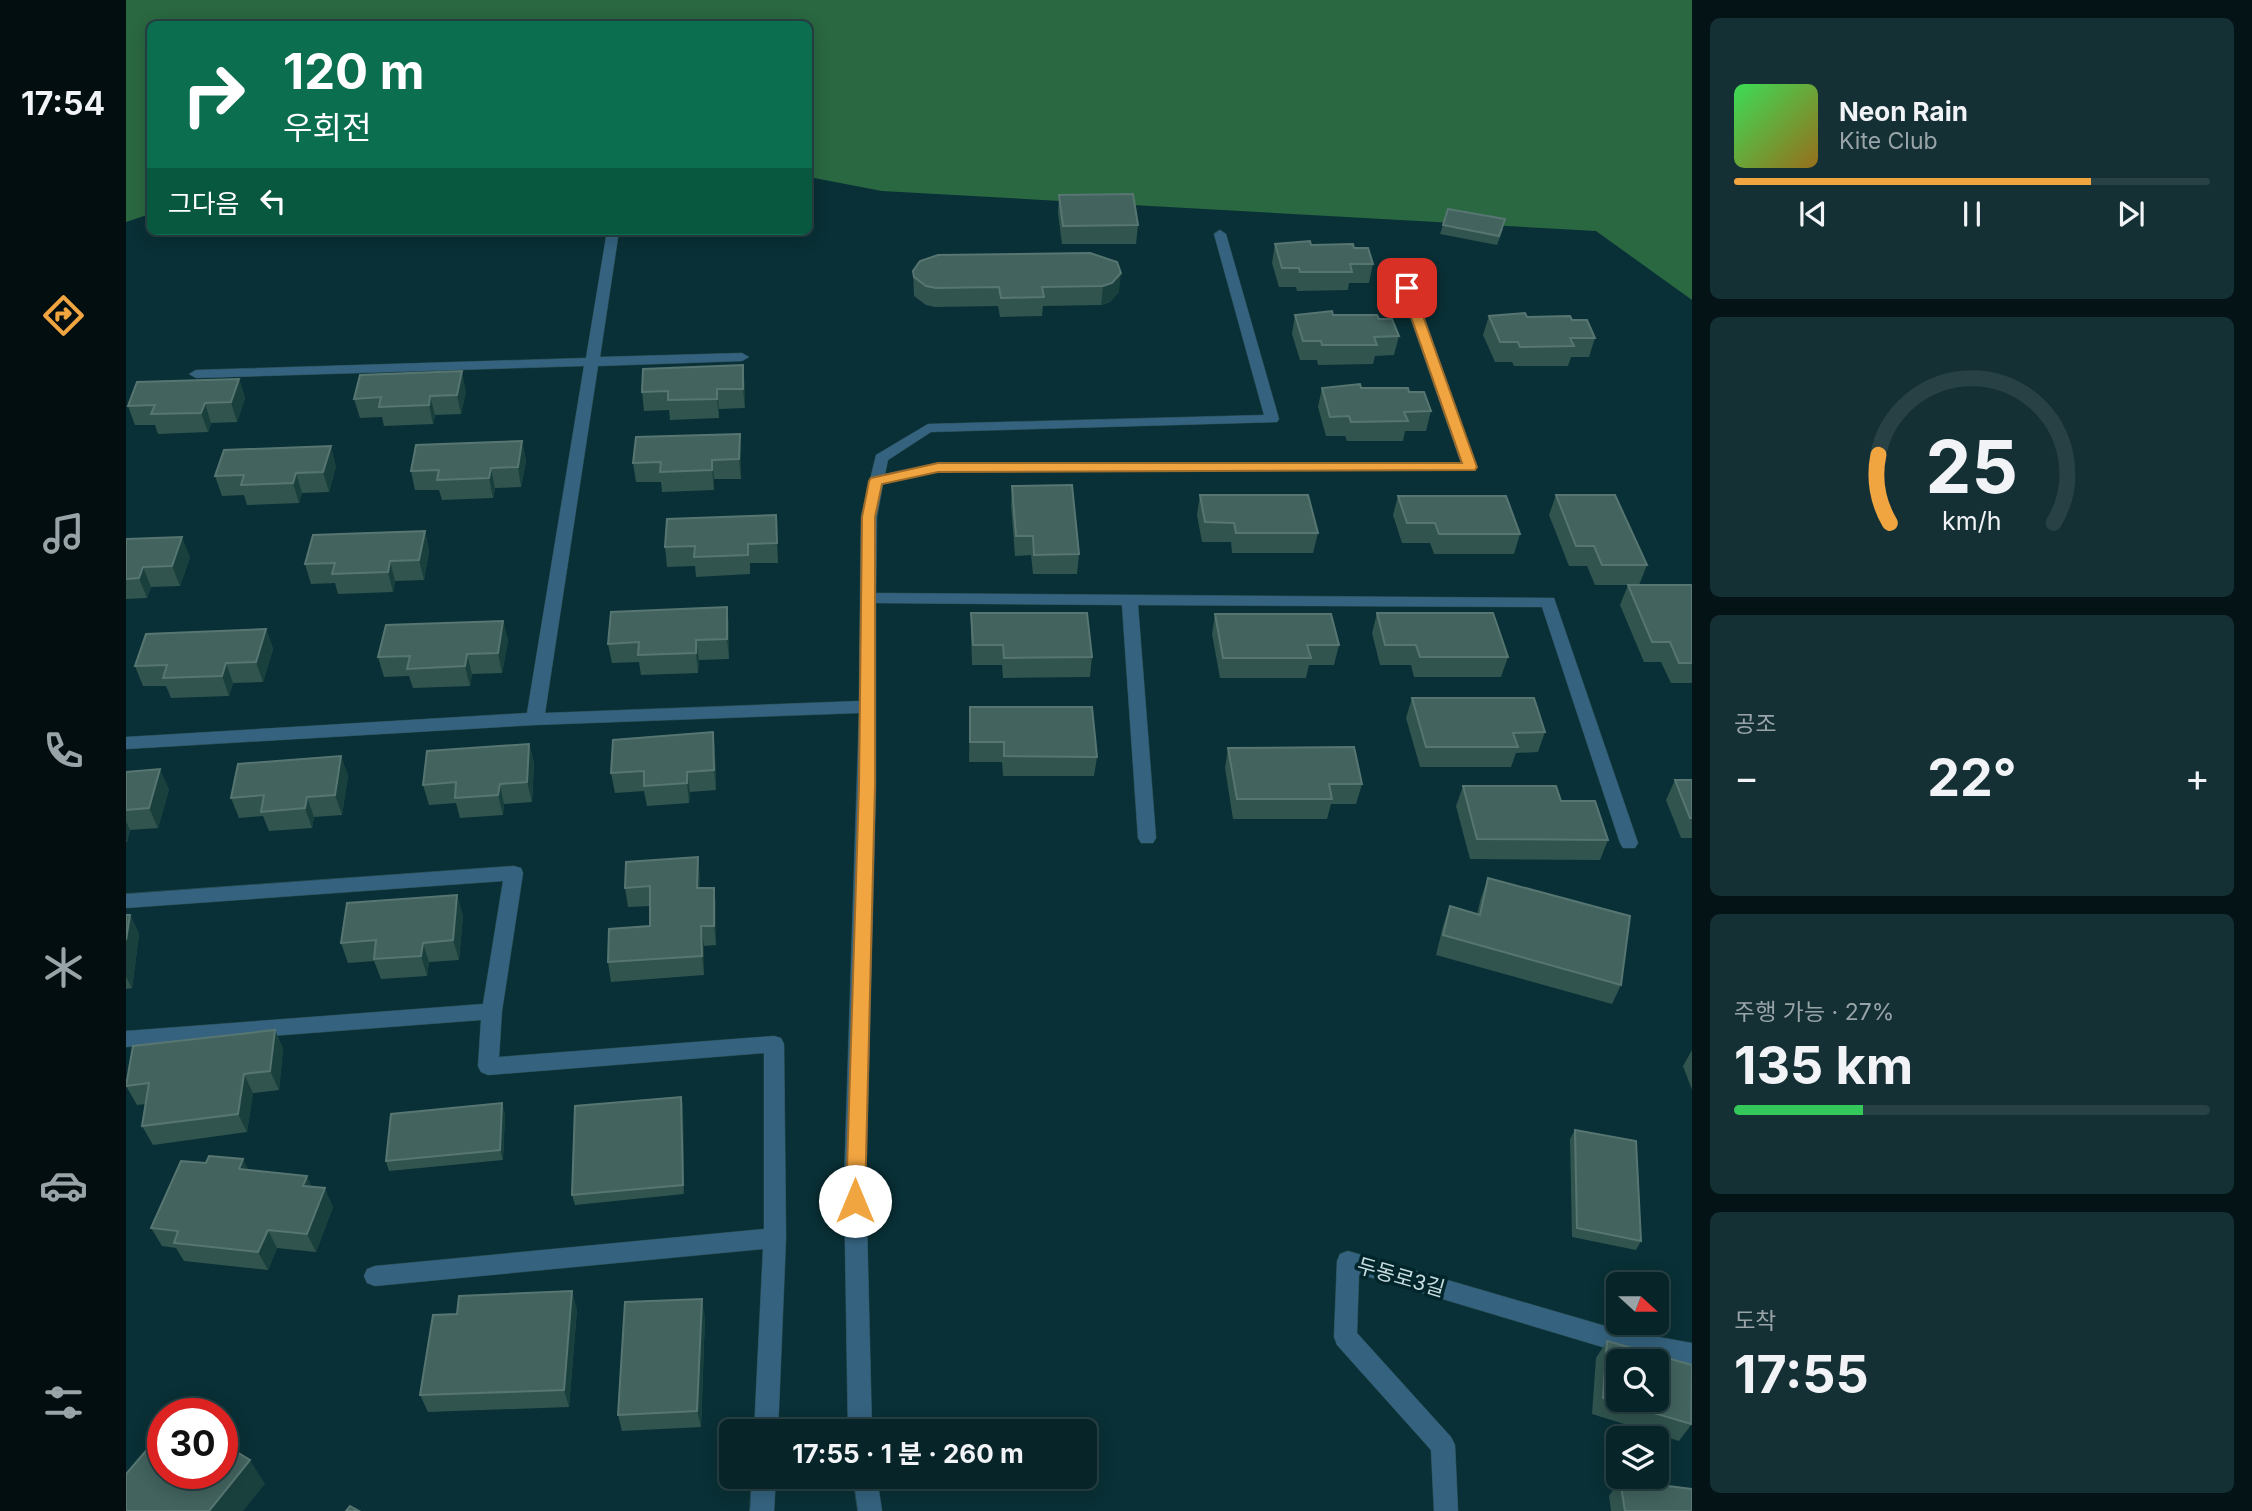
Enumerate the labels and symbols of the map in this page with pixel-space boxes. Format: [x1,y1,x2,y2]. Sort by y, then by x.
pin [1377,258,1437,318]
position arrow [818,1164,892,1238]
street label: 두동로3길 [1354,1253,1448,1301]
north arrow [1606,1272,1670,1335]
speed limit sign: 30 [147,1398,238,1489]

